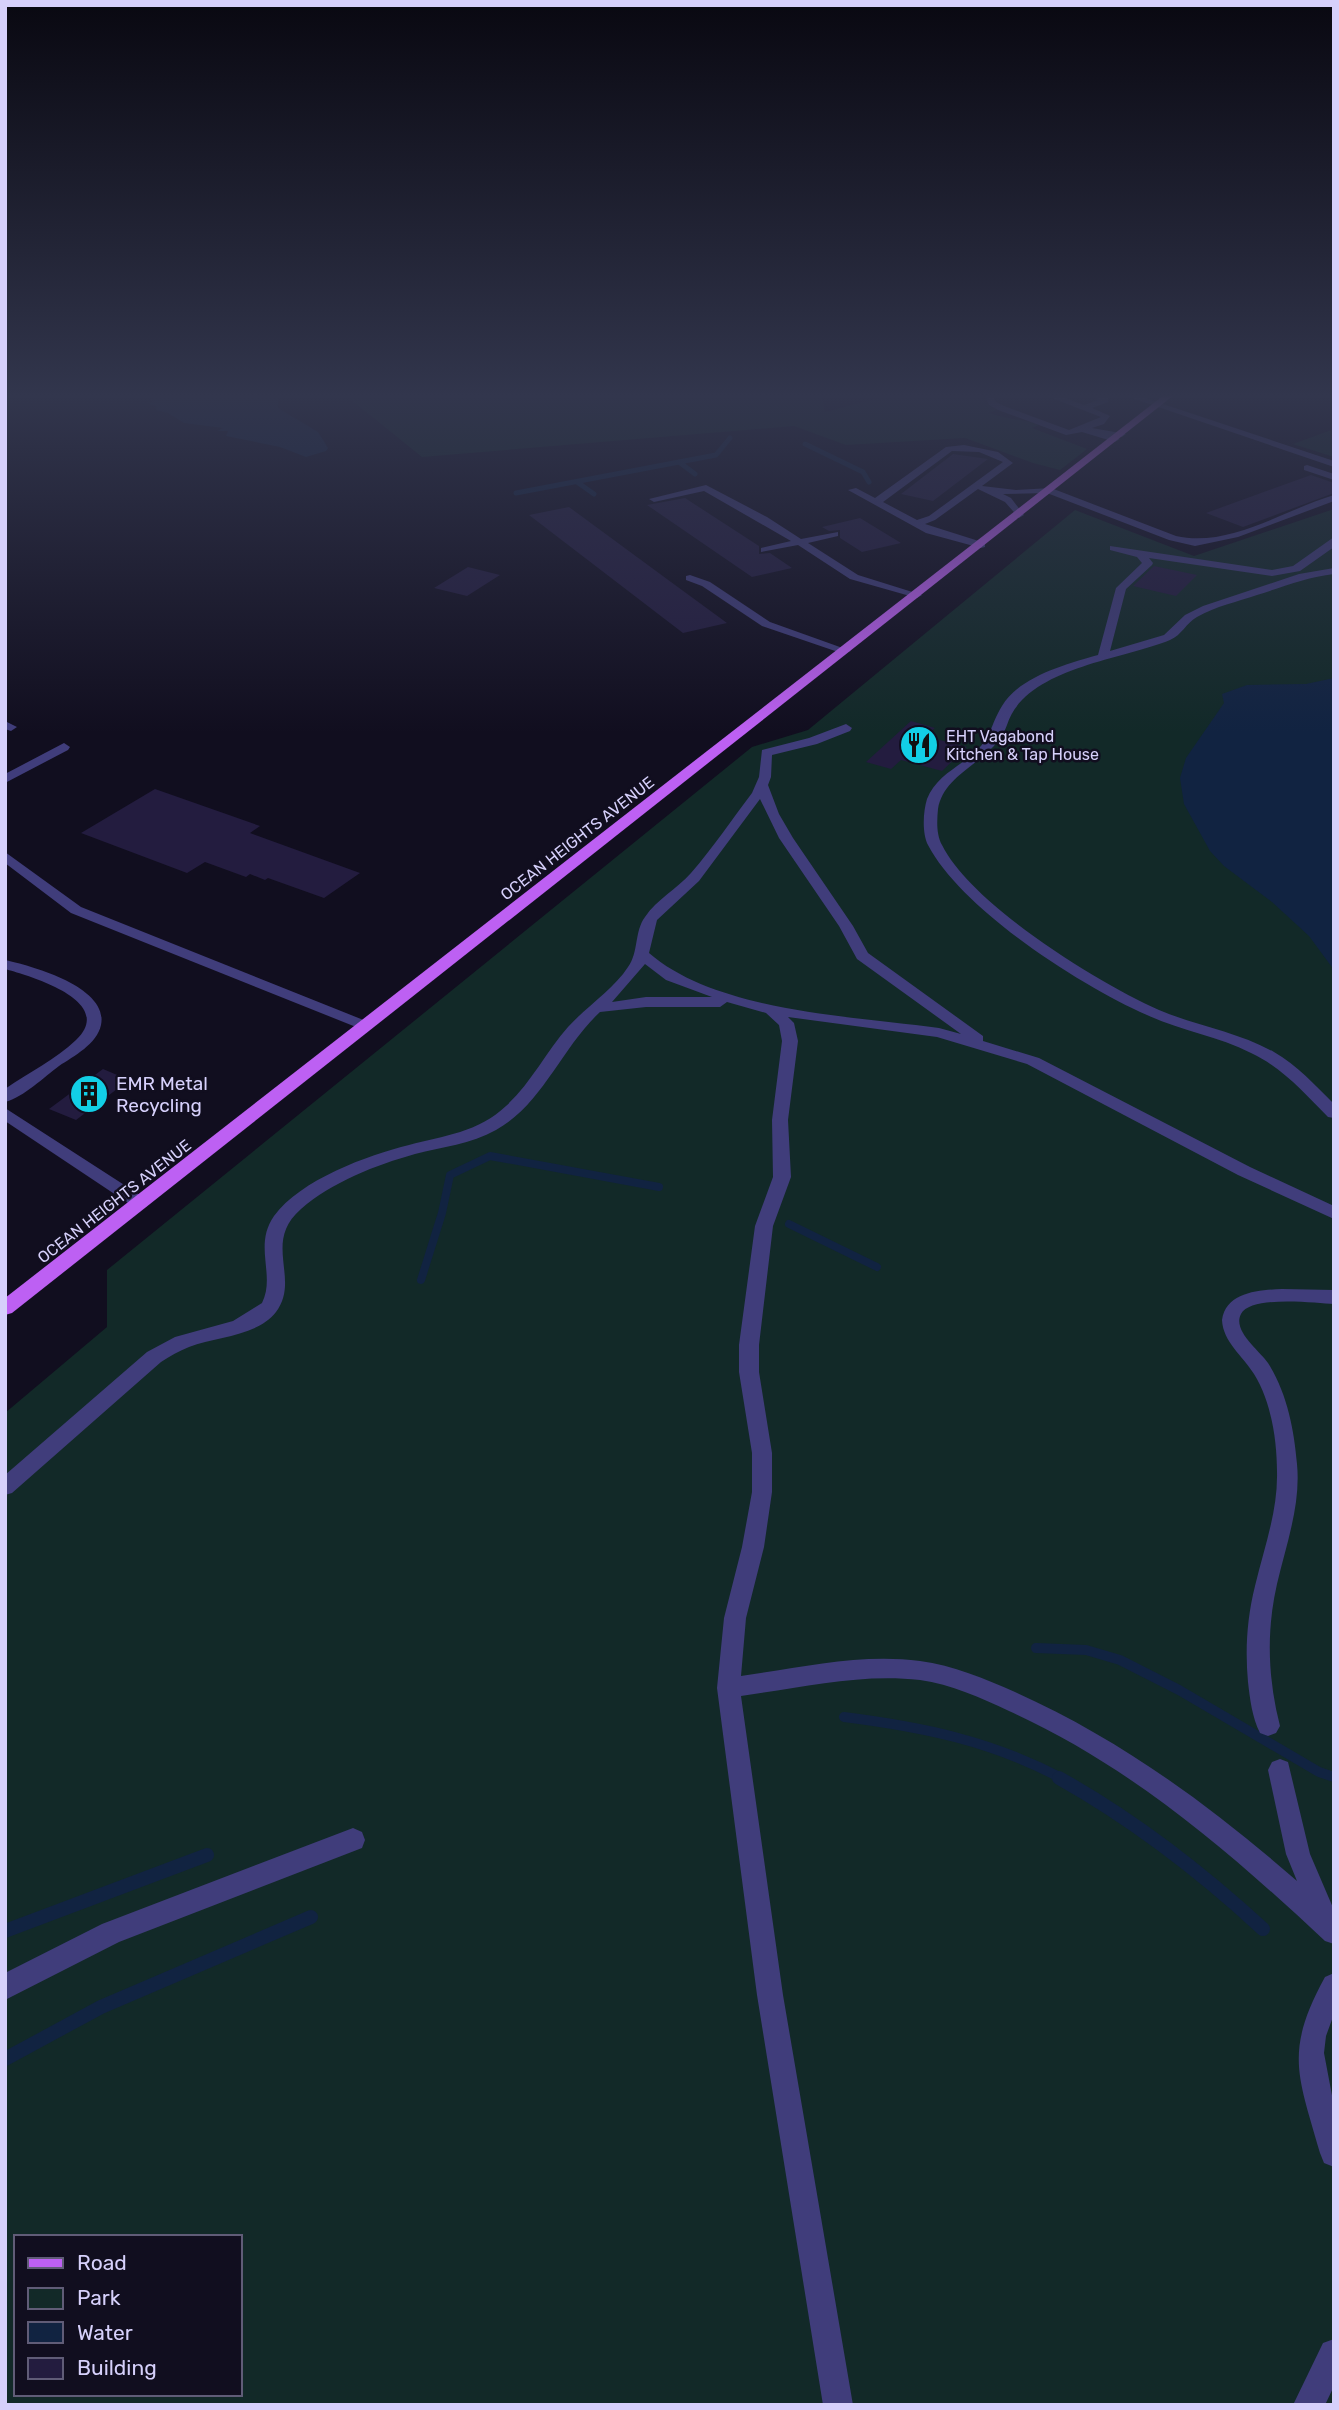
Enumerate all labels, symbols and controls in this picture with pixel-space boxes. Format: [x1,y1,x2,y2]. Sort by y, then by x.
restaurant icon: EHT Vagabond Kitchen & Tap House [898,724,940,766]
place label: EHT Vagabond Kitchen & Tap House [946,727,1099,764]
street label: OCEAN HEIGHTS AVENUE [497,773,658,904]
place label: EMR Metal Recycling [116,1072,208,1117]
building icon: EMR Metal Recycling [68,1073,110,1115]
street label: OCEAN HEIGHTS AVENUE [34,1136,195,1267]
legend [14,2235,242,2396]
text: Road [77,2250,127,2275]
text: Park [77,2285,121,2310]
text: Water [77,2320,133,2345]
text: Building [77,2355,157,2380]

